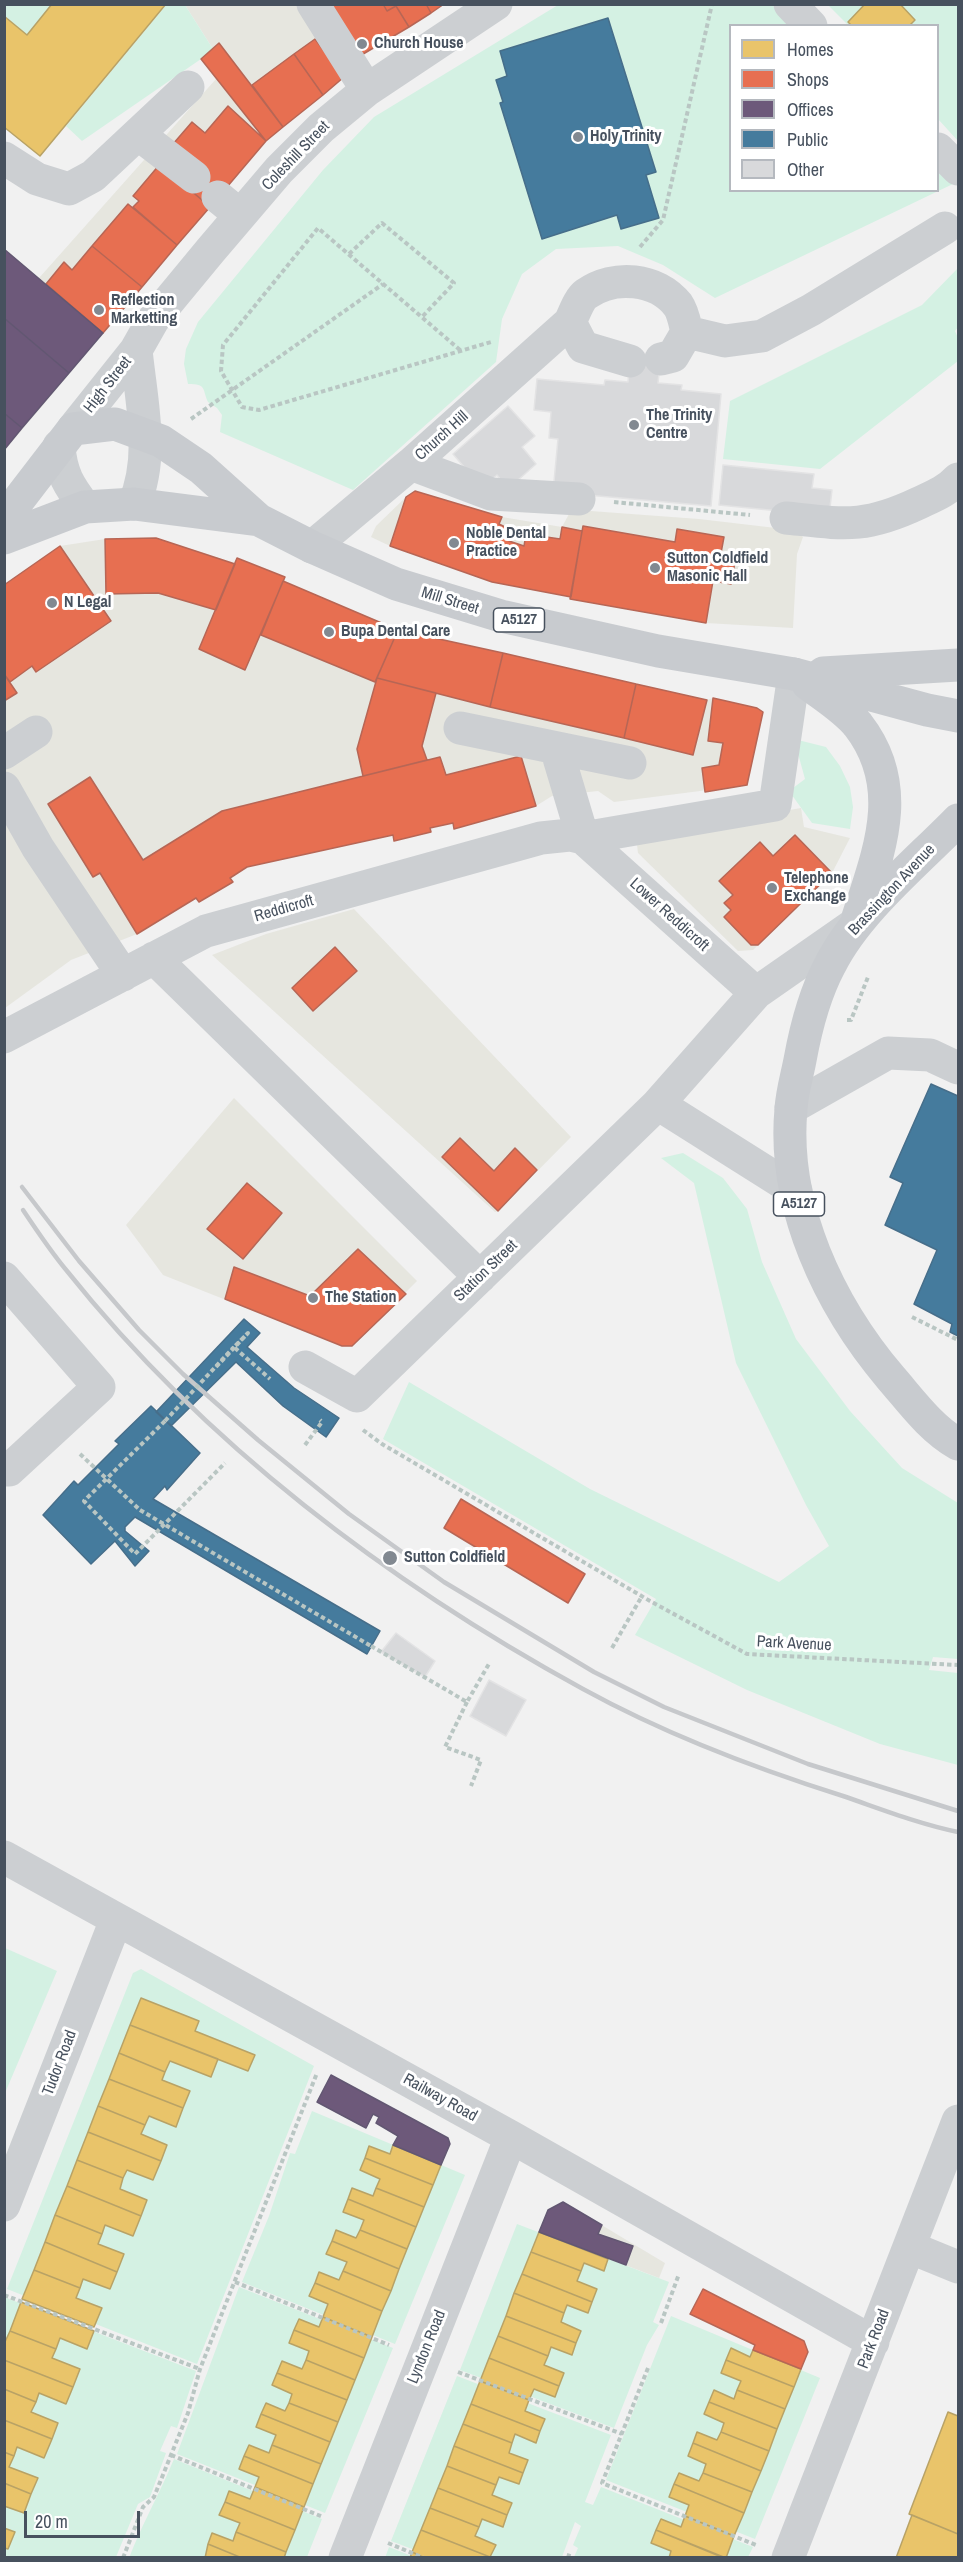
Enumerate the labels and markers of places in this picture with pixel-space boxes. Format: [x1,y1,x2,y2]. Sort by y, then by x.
place label: Church House [374,34,464,54]
marker: Church House [355,37,369,51]
place label: Holy Trinity [590,127,661,147]
marker: Holy Trinity [571,130,585,144]
place label: Reflection Marketting [111,291,177,329]
marker: Reflection Marketting [92,303,106,317]
place label: The Trinity Centre [646,406,712,444]
marker: The Trinity Centre [627,418,641,432]
place label: Noble Dental Practice [466,524,546,562]
marker: Noble Dental Practice [447,536,461,550]
place label: Sutton Coldfield Masonic Hall [667,549,768,587]
marker: Sutton Coldfield Masonic Hall [648,561,662,575]
place label: N Legal [64,593,111,613]
marker: N Legal [45,596,59,610]
place label: Bupa Dental Care [341,622,450,642]
marker: Bupa Dental Care [322,625,336,639]
place label: Telephone Exchange [784,869,849,907]
marker: Telephone Exchange [765,881,779,895]
place label: The Station [325,1288,396,1308]
marker: The Station [306,1291,320,1305]
place label: Sutton Coldfield [404,1548,505,1568]
marker: Sutton Coldfield [381,1549,399,1567]

